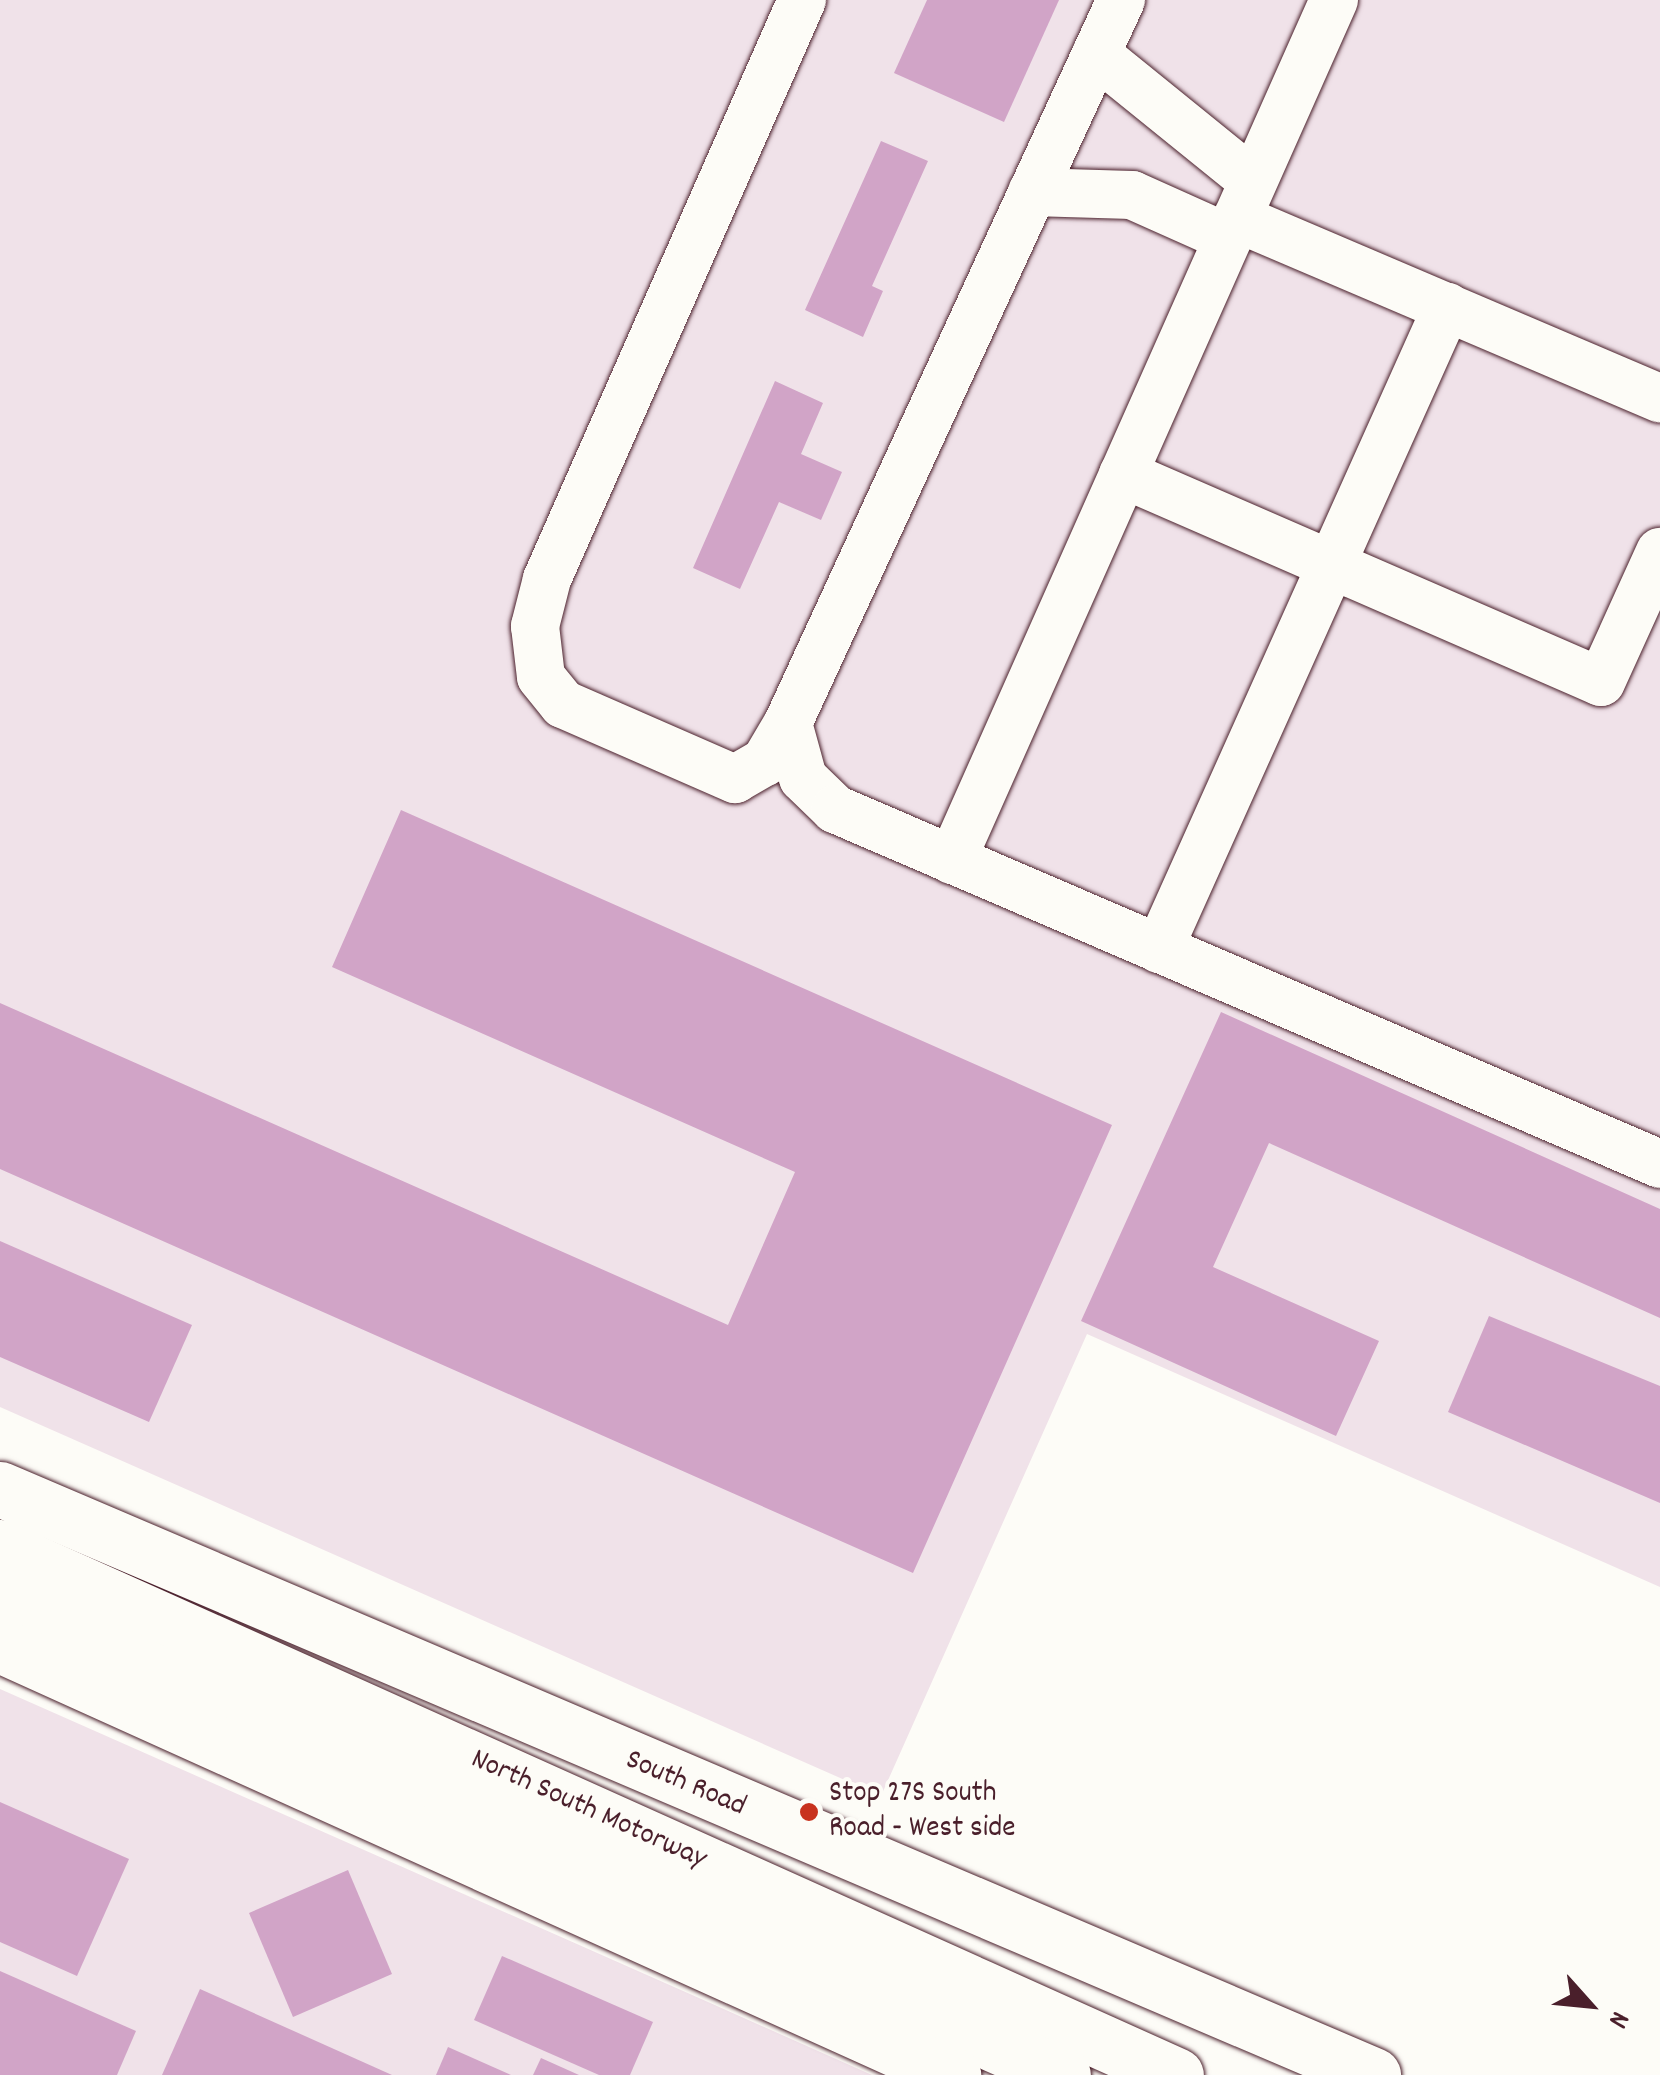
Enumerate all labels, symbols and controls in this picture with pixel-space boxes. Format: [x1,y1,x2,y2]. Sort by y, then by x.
street label: North South Motorway [465,1743,711,1879]
street label: South Road [619,1744,751,1826]
place label: Stop 27S South Road - West side [829,1777,1015,1848]
marker: Stop 27S South Road - West side [798,1801,820,1823]
north arrow [1540,1955,1640,2055]
text: N [1596,2003,1638,2034]

